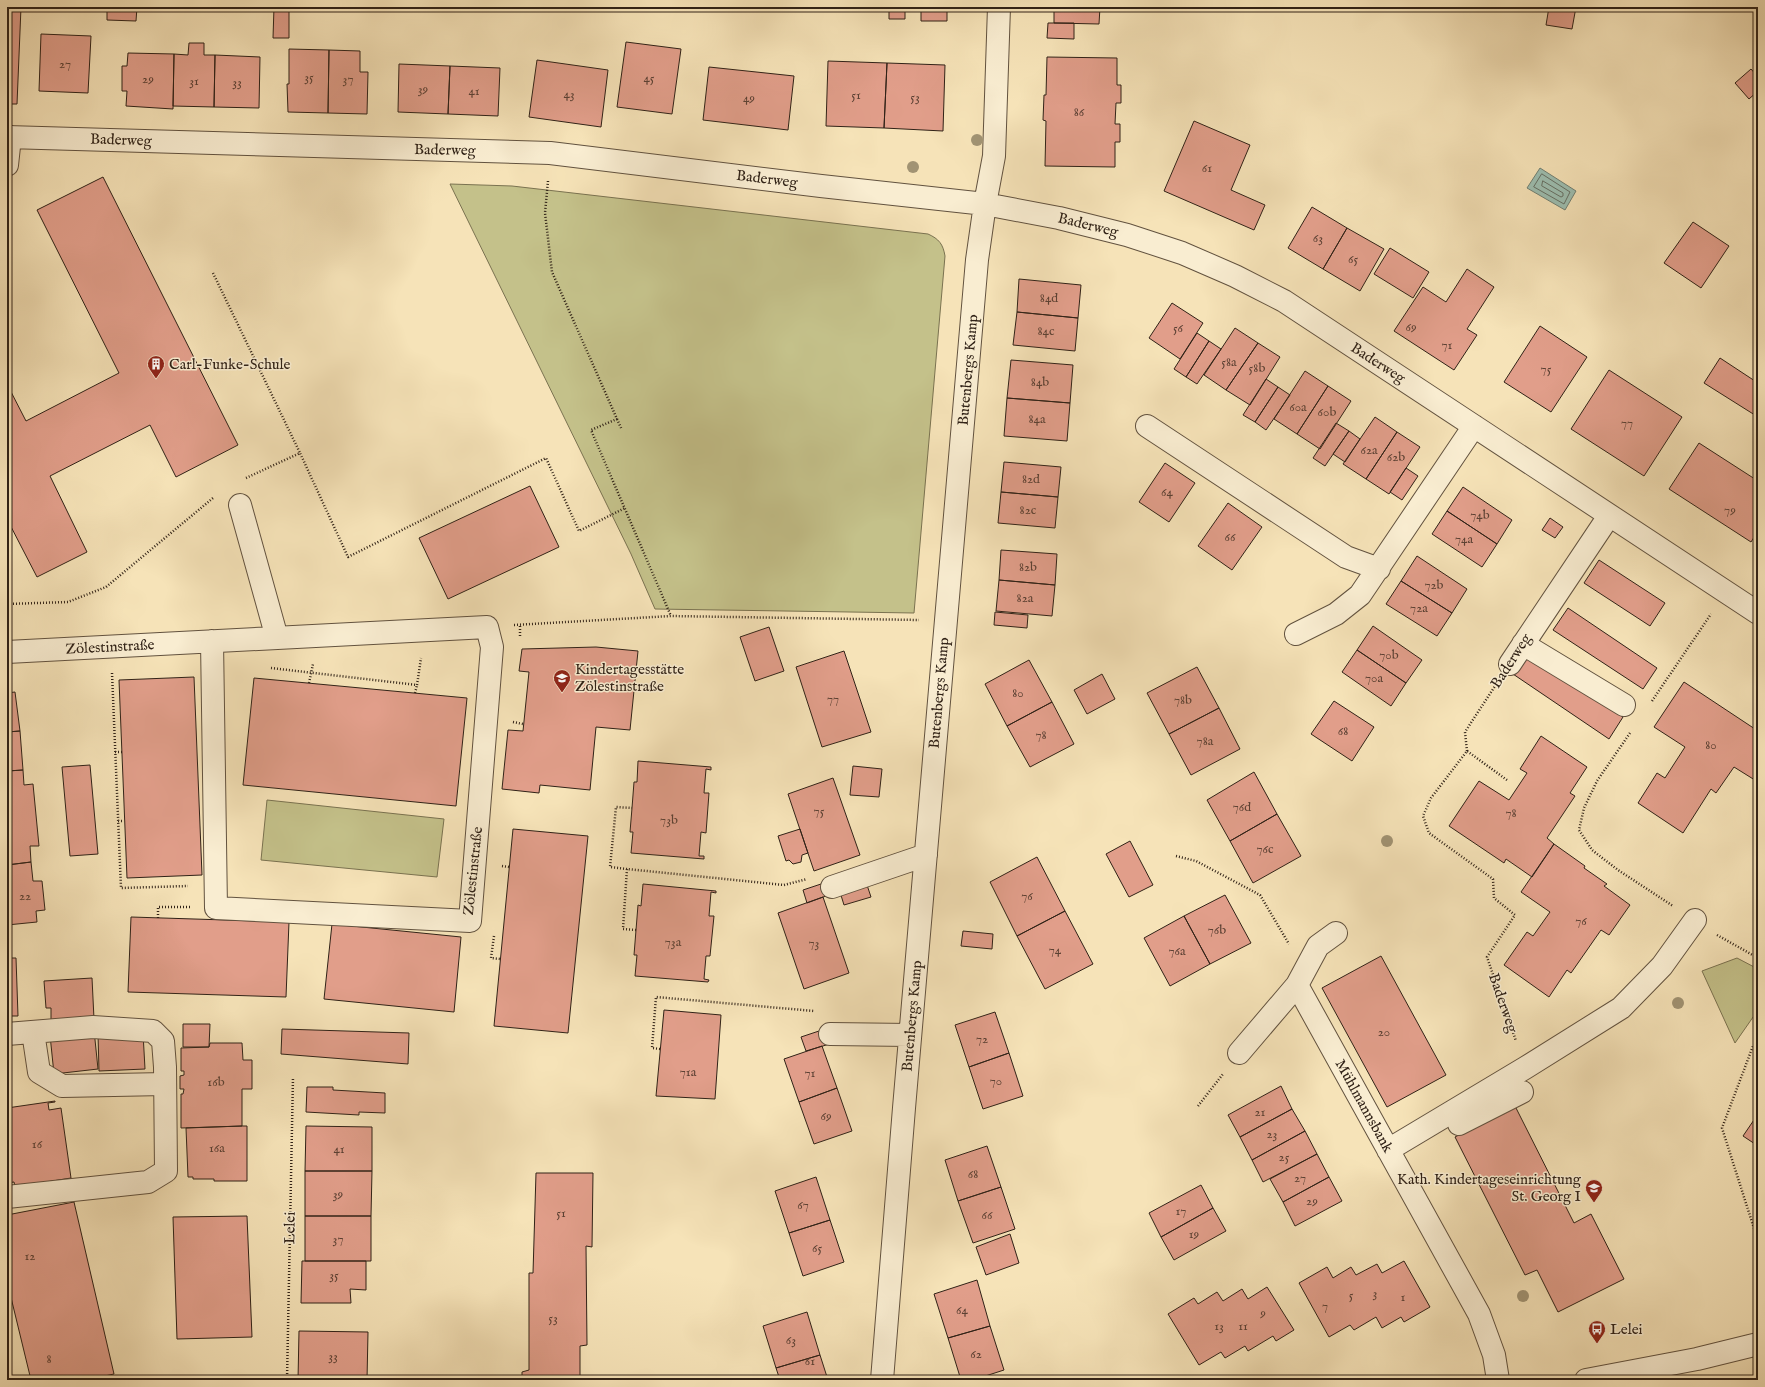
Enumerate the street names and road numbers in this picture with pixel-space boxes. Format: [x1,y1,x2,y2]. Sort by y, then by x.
street label: Baderweg [90,129,153,151]
street label: Baderweg [414,140,477,160]
street label: Baderweg [735,166,800,192]
street label: Baderweg [1056,208,1121,242]
street label: Butenbergs Kamp [954,313,982,427]
street label: Baderweg [1347,338,1410,388]
street label: Baderweg [1486,629,1536,692]
street label: Zölestinstraße [65,635,155,659]
street label: Butenbergs Kamp [925,636,953,750]
street label: Zölestinstraße [459,826,487,916]
street label: Butenbergs Kamp [898,959,926,1073]
street label: Baderweg [1484,971,1522,1036]
street label: Mühlmannsbank [1331,1056,1398,1157]
street label: Lelei [280,1212,300,1244]

